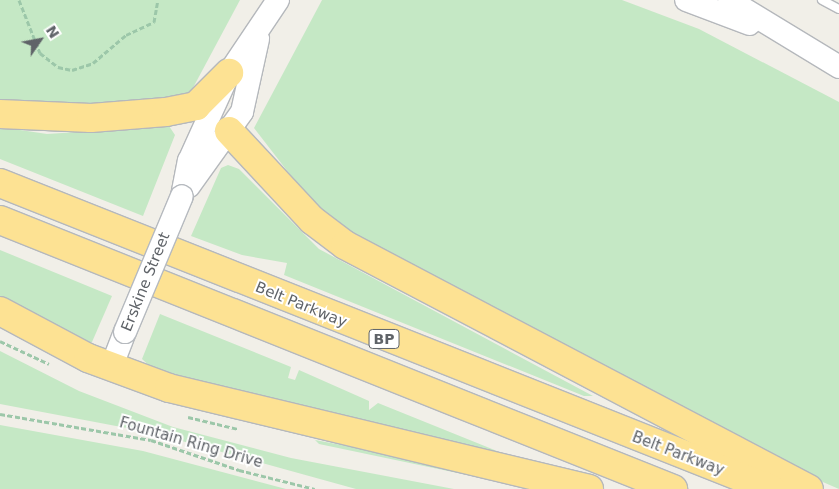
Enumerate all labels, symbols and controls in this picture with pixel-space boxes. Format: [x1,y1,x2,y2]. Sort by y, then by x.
north arrow [15,15,65,65]
text: N [43,23,62,41]
street label: Erskine Street [118,230,174,334]
street label: Belt Parkway [253,278,349,332]
road number: BP [368,328,400,350]
street label: Fountain Ring Drive [117,414,265,472]
street label: Belt Parkway [629,428,727,480]

